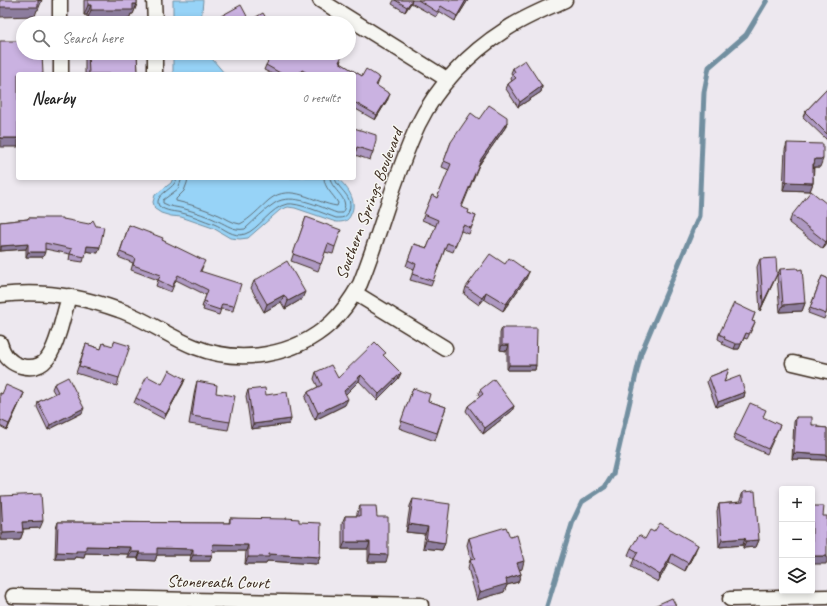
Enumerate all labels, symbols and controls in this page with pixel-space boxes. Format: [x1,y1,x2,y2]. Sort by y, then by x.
search box [16,16,356,60]
icon: search [30,27,52,49]
text: Search here [62,29,123,48]
text: Nearby [32,88,75,109]
text: 0 results [302,90,340,106]
street label: Southern Springs Boulevard [331,124,408,282]
map controls [779,486,815,594]
button: + [779,486,815,522]
button: − [779,522,815,558]
button: layers [779,558,815,594]
street label: Stonereath Court [167,571,272,593]

